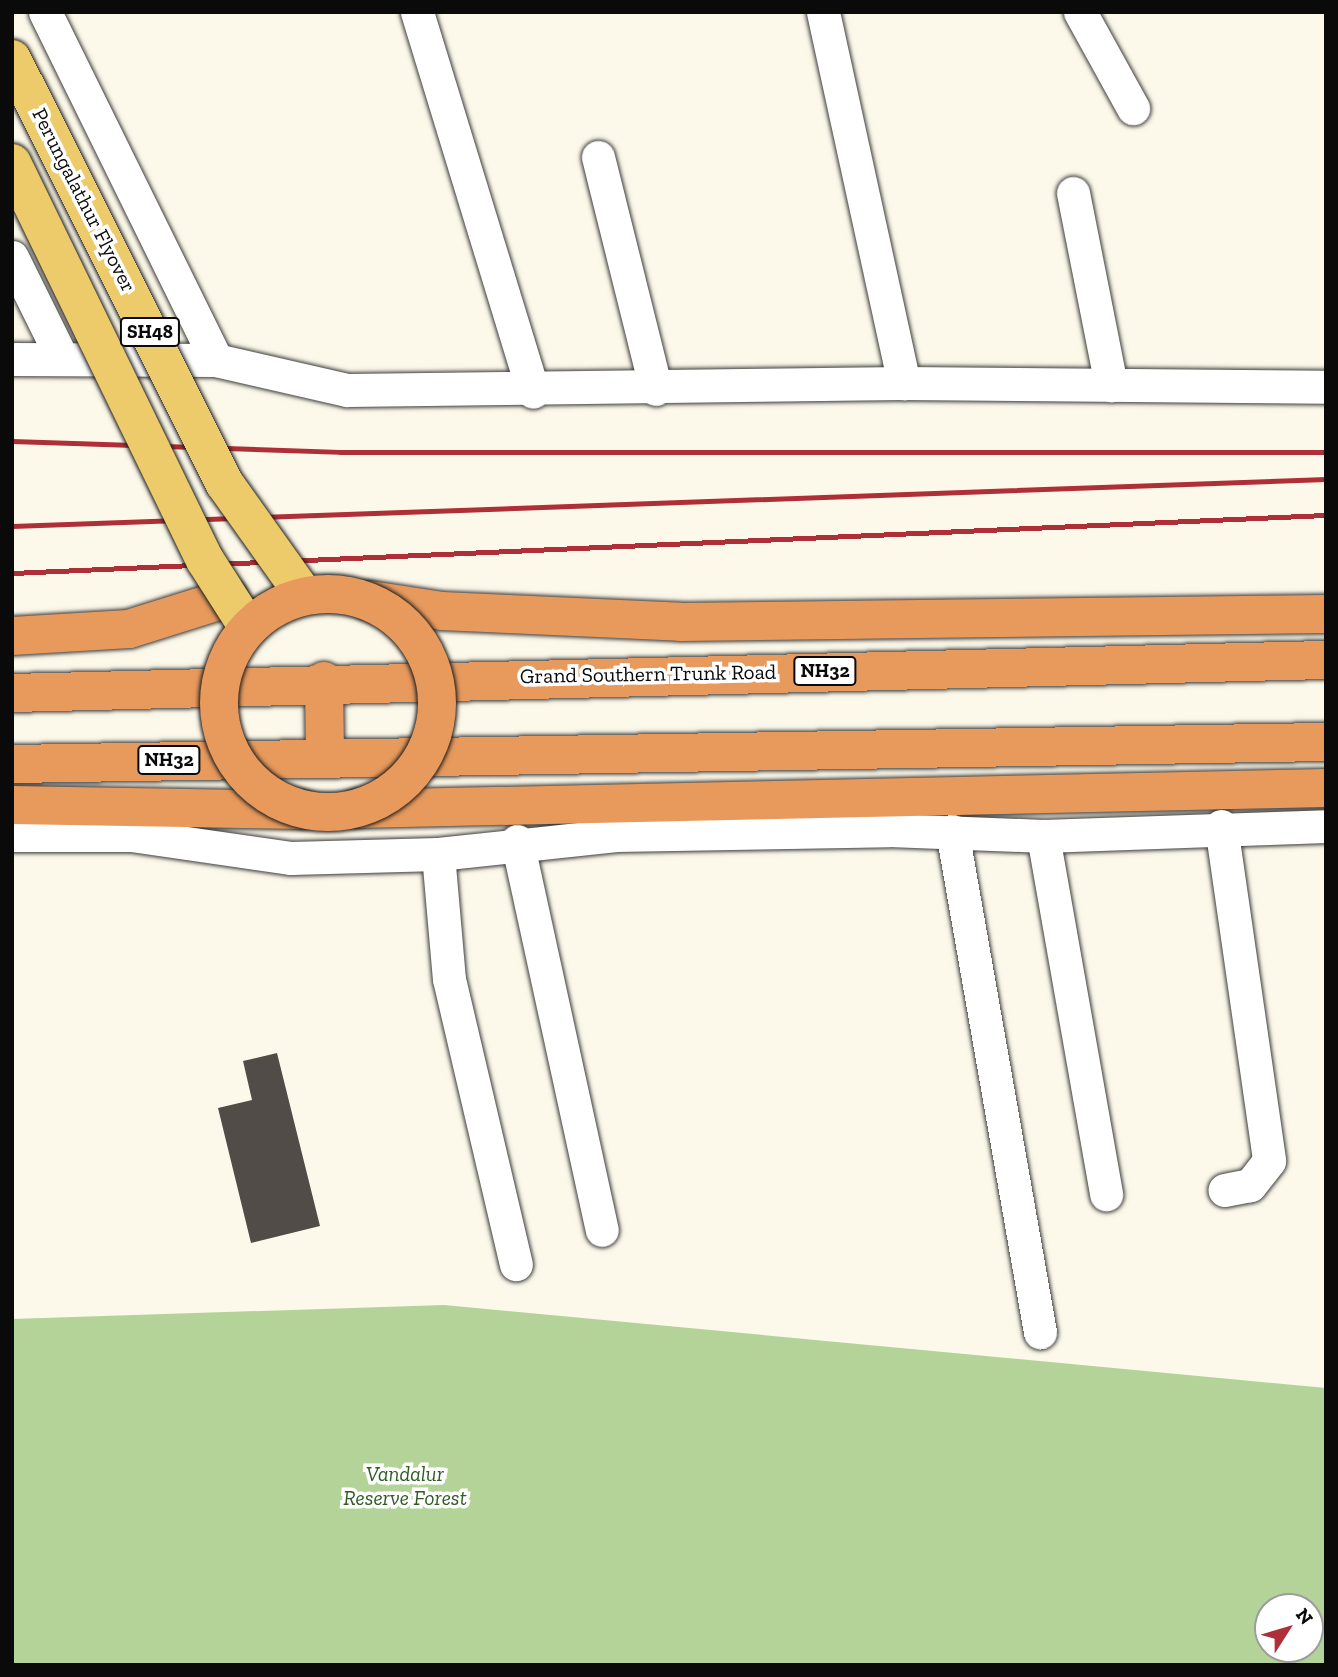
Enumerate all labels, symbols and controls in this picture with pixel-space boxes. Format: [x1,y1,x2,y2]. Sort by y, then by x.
street label: Perungalathur Flyover [27,104,141,296]
road number: SH48 [118,316,182,348]
road number: NH32 [792,656,858,686]
street label: Grand Southern Trunk Road [519,659,777,689]
road number: NH32 [136,744,202,776]
park label: Vandalur Reserve Forest [343,1461,467,1511]
north arrow [1254,1593,1324,1663]
text: N [1291,1604,1318,1629]

